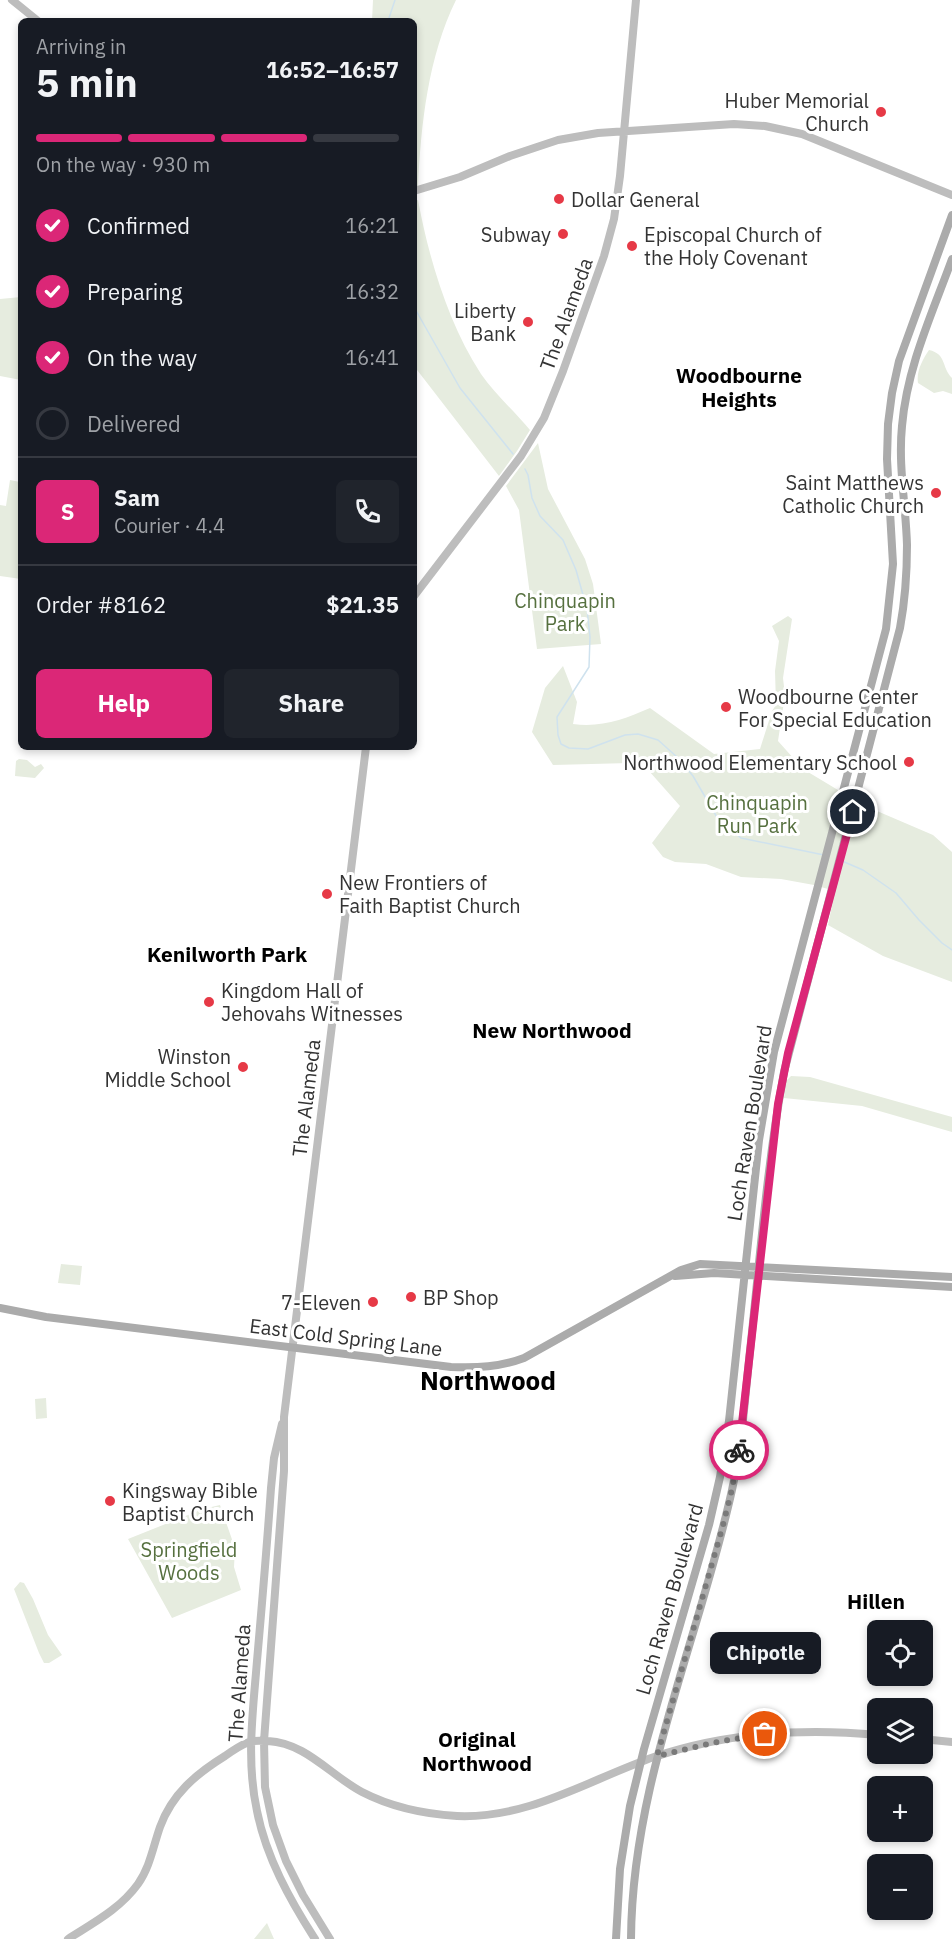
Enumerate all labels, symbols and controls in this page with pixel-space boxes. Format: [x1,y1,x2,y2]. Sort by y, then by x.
text: Arriving in [36,33,126,60]
text: 16:52–16:57 [266,55,399,84]
text: 5 min [36,57,138,108]
place label: Huber Memorial Church [725,87,869,137]
marker: Huber Memorial Church [874,105,888,119]
text: On the way · 930 m [36,151,210,178]
place label: Dollar General [571,186,700,213]
marker: Dollar General [552,192,566,206]
icon: check [36,209,69,242]
text: Confirmed [87,211,190,240]
text: 16:21 [345,212,399,239]
place label: Subway [481,221,551,248]
place label: Episcopal Church of the Holy Covenant [644,221,822,271]
marker: Subway [556,227,570,241]
marker: Episcopal Church of the Holy Covenant [625,239,639,253]
street label: The Alameda [533,254,599,374]
icon: check [36,275,69,308]
text: Preparing [87,277,182,306]
text: 16:32 [345,278,399,305]
place label: Liberty Bank [454,297,516,347]
marker: Liberty Bank [521,315,535,329]
icon: check [36,341,69,374]
text: On the way [87,343,197,372]
text: 16:41 [345,344,399,371]
district label: Woodbourne Heights [676,361,802,413]
text: Delivered [87,409,181,438]
place label: Saint Matthews Catholic Church [782,469,924,519]
button: phone [336,480,399,543]
text: Sam [114,483,160,512]
marker: Saint Matthews Catholic Church [929,486,943,500]
text: S [61,497,74,526]
text: Courier · 4.4 [114,512,225,539]
park label: Chinquapin Park [514,587,616,637]
text: Order #8162 [36,590,166,619]
text: $21.35 [326,590,399,619]
button: Help [36,669,212,738]
button: Share [224,669,399,738]
place label: Woodbourne Center For Special Education [738,683,932,733]
marker: Woodbourne Center For Special Education [719,700,733,714]
place label: Northwood Elementary School [623,749,897,776]
marker: Northwood Elementary School [902,755,916,769]
pin [827,786,878,837]
park label: Chinquapin Run Park [706,789,808,839]
icon: home [836,795,869,828]
place label: New Frontiers of Faith Baptist Church [339,869,521,919]
marker: New Frontiers of Faith Baptist Church [320,887,334,901]
district label: Kenilworth Park [147,940,308,968]
place label: Kingdom Hall of Jehovahs Witnesses [221,977,403,1027]
marker: Kingdom Hall of Jehovahs Witnesses [202,995,216,1009]
district label: New Northwood [472,1016,632,1044]
street label: Loch Raven Boulevard [720,1023,778,1223]
street label: The Alameda [285,1037,327,1158]
place label: Winston Middle School [105,1043,231,1093]
marker: Winston Middle School [236,1060,250,1074]
place label: BP Shop [423,1284,499,1311]
place label: 7-Eleven [281,1289,361,1316]
marker: BP Shop [404,1290,418,1304]
marker: 7-Eleven [366,1295,380,1309]
street label: East Cold Spring Lane [248,1312,444,1362]
district label: Northwood [420,1363,556,1397]
courier [709,1420,769,1480]
icon: bike [723,1434,756,1467]
place label: Kingsway Bible Baptist Church [122,1477,258,1527]
marker: Kingsway Bible Baptist Church [103,1494,117,1508]
street label: Loch Raven Boulevard [629,1500,709,1698]
park label: Springfield Woods [141,1536,237,1586]
district label: Hillen [847,1587,905,1615]
map controls [867,1620,933,1920]
button: locate [867,1620,933,1686]
street label: The Alameda [221,1623,257,1743]
callout: Chipotle [710,1632,820,1674]
text: Chipotle [726,1639,805,1666]
button: layers [867,1698,933,1764]
pin [739,1708,790,1759]
icon: bag [748,1717,781,1750]
district label: Original Northwood [422,1725,532,1777]
button: + [867,1776,933,1842]
button: − [867,1854,933,1920]

